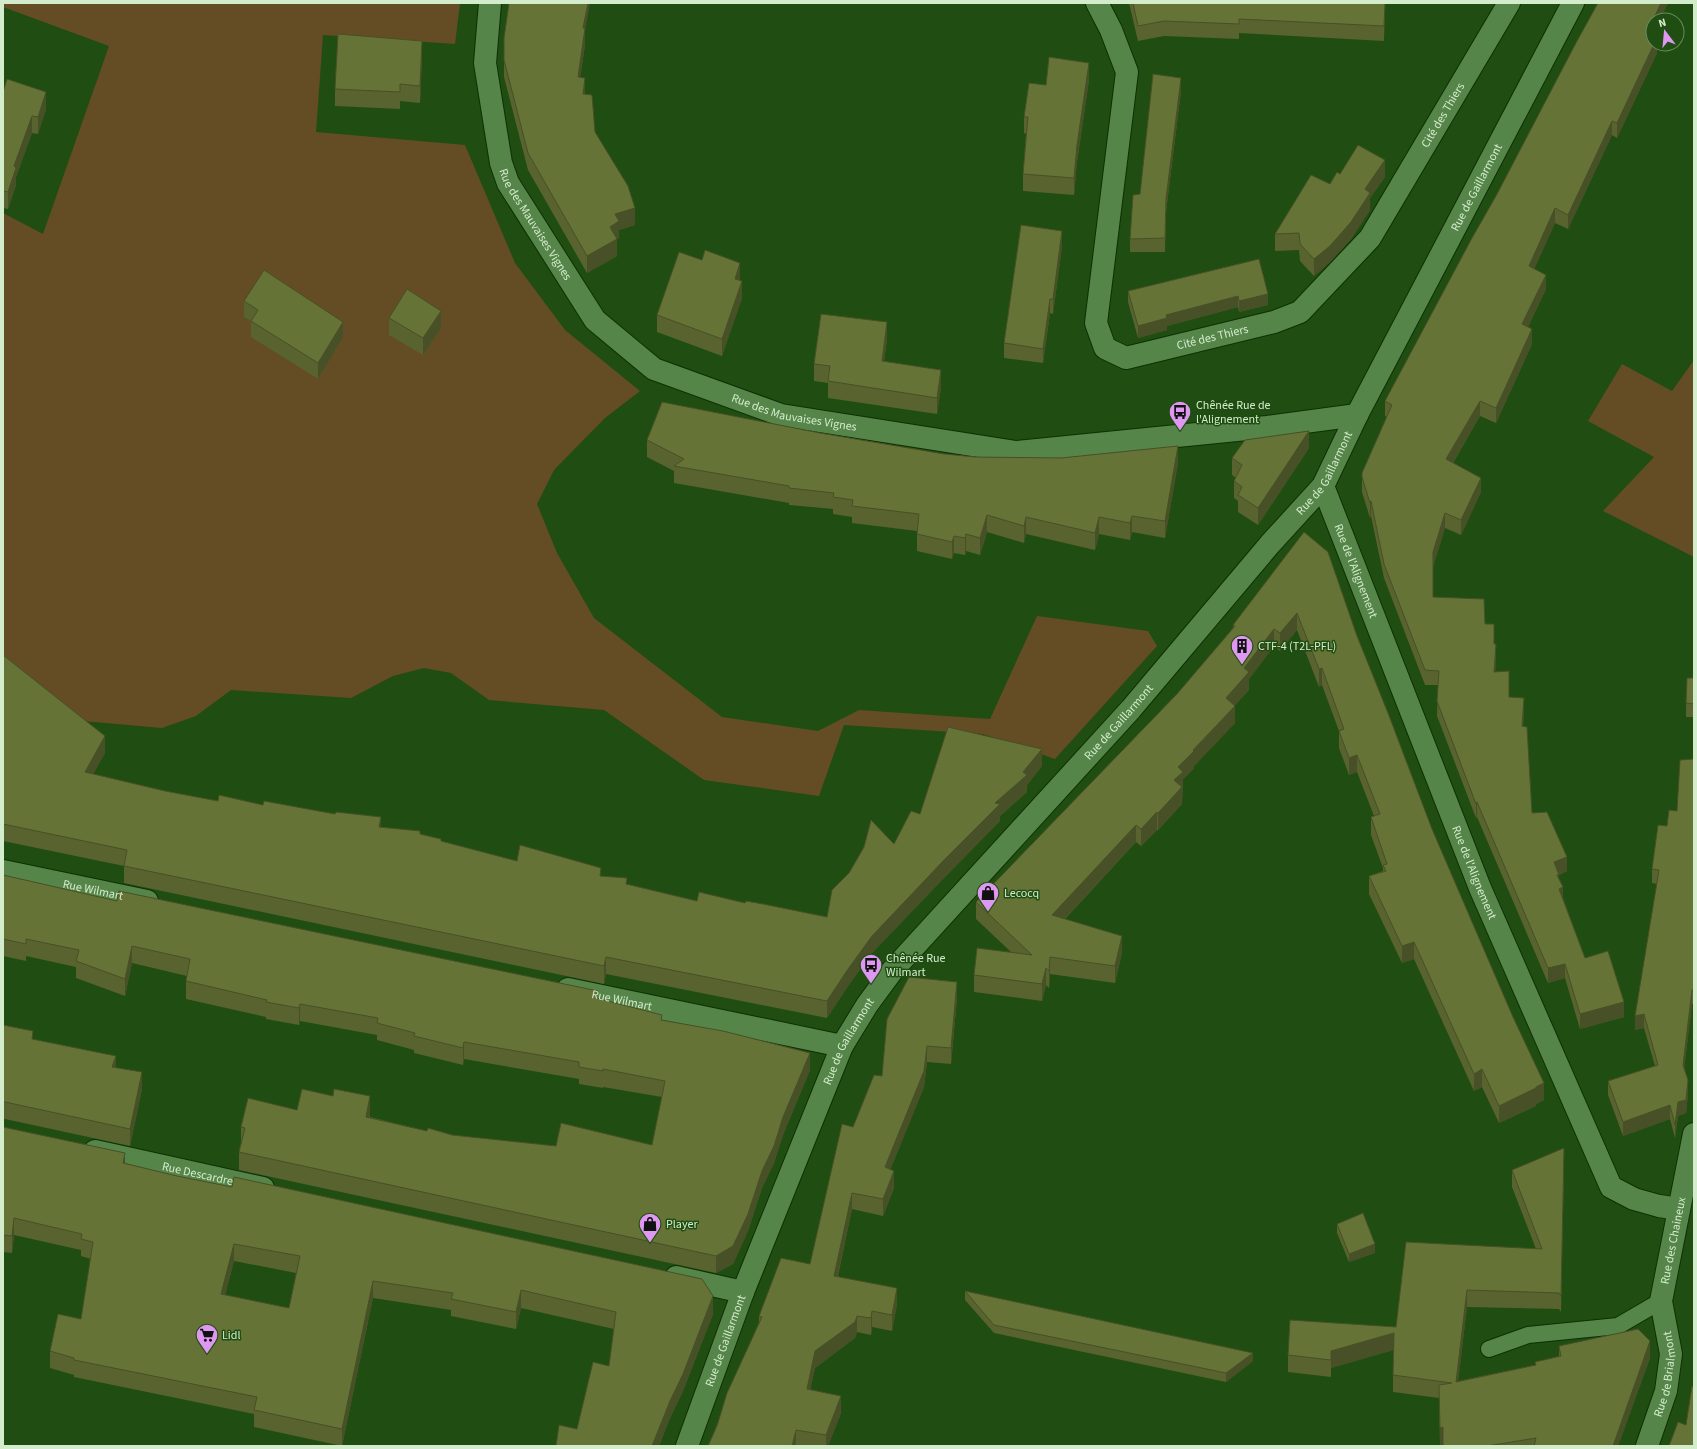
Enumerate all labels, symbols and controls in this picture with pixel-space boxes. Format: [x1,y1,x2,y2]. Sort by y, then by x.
north arrow [1645,12,1685,52]
text: N [1657,15,1668,31]
street label: Cité des Thiers [1417,79,1469,151]
street label: Rue de Gaillarmont [1446,141,1506,234]
street label: Rue des Mauvaises Vignes [495,166,576,284]
street label: Cité des Thiers [1175,320,1250,354]
street label: Rue des Mauvaises Vignes [729,389,858,435]
place label: Chênée Rue de l'Alignement [1196,397,1271,428]
bus stop icon: Chênée Rue de l'Alignement [1167,399,1193,432]
street label: Rue de Gaillarmont [1292,428,1357,519]
street label: Rue de l'Alignement [1330,521,1382,620]
building icon: CTF-4 (T2L-PFL) [1229,633,1255,666]
place label: CTF-4 (T2L-PFL) [1258,638,1336,655]
street label: Rue de Gaillarmont [1080,680,1157,764]
street label: Rue de l'Alignement [1448,823,1501,922]
street label: Rue Wilmart [61,875,125,904]
shop icon: Lecocq [975,880,1001,913]
place label: Lecocq [1004,885,1039,902]
place label: Chênée Rue Wilmart [886,950,946,981]
bus stop icon: Chênée Rue Wilmart [858,952,884,985]
street label: Rue Wilmart [590,986,654,1015]
street label: Rue de Gaillarmont [819,994,878,1088]
street label: Rue Descardre [160,1158,235,1190]
street label: Rue des Chaineux [1656,1195,1690,1286]
shop icon: Player [637,1211,663,1244]
place label: Player [666,1216,698,1233]
street label: Rue de Gaillarmont [701,1292,750,1389]
supermarket icon: Lidl [194,1322,220,1355]
place label: Lidl [222,1327,241,1344]
street label: Rue de Brialmont [1649,1330,1680,1419]

